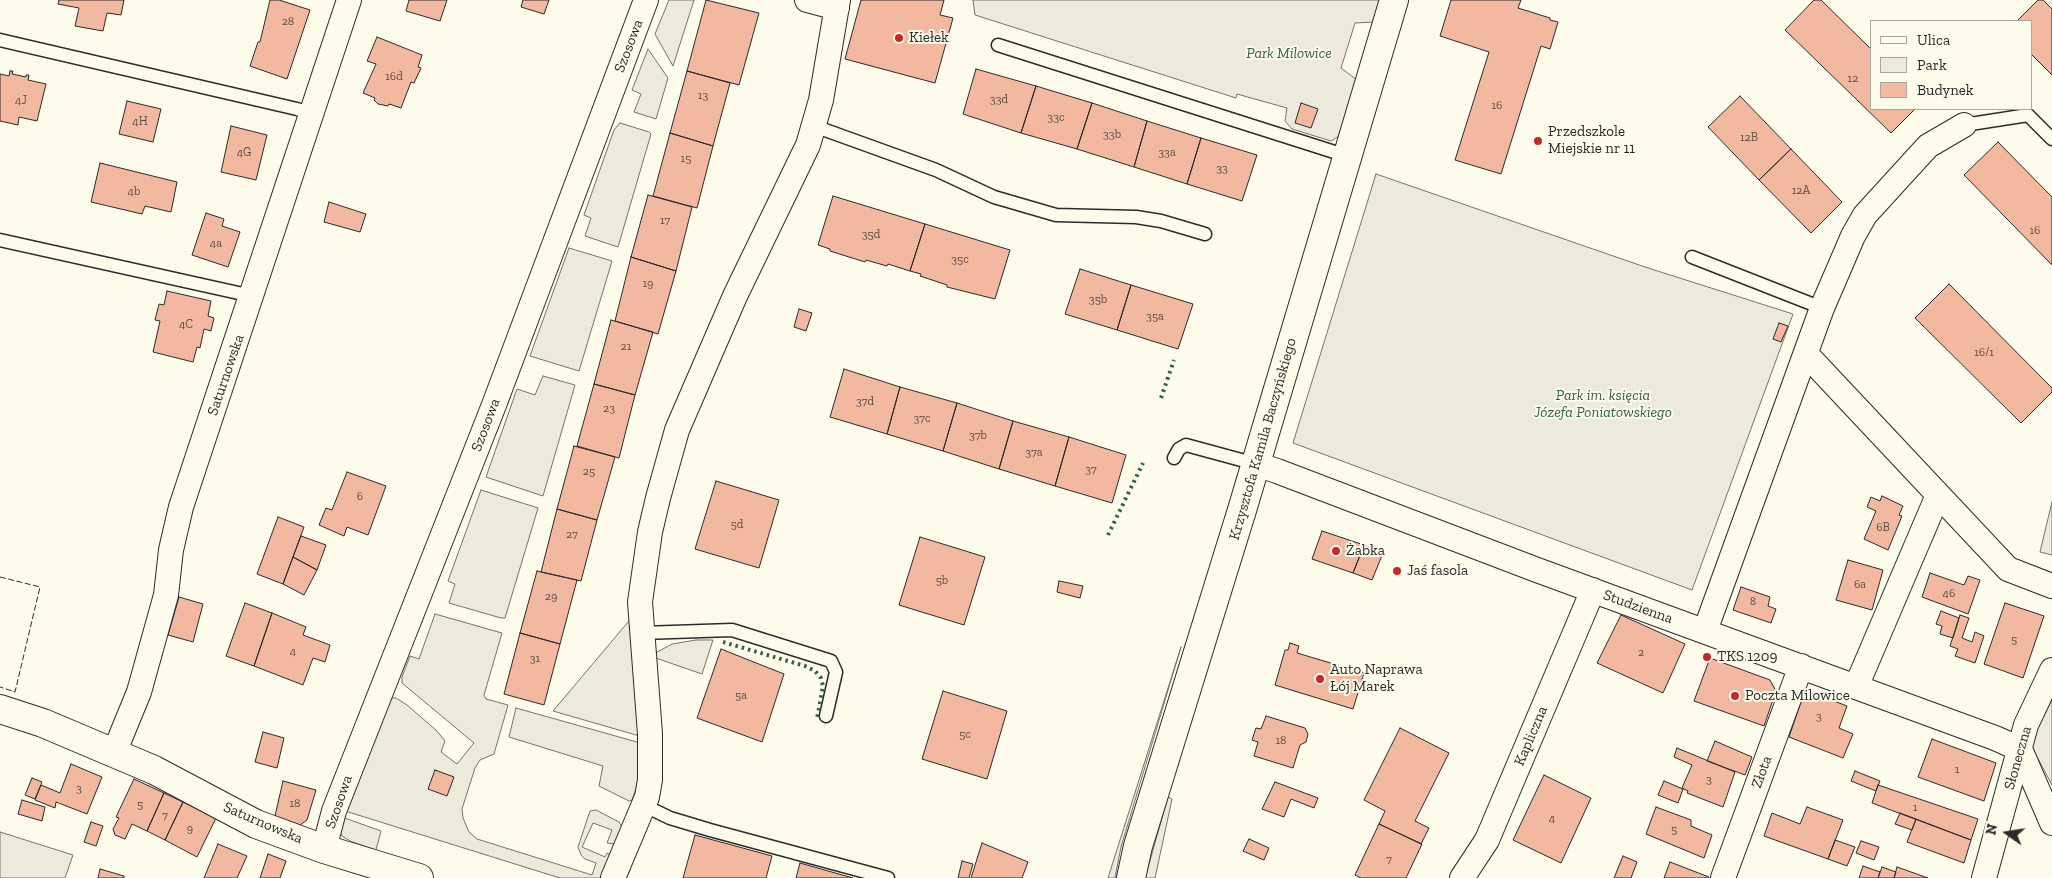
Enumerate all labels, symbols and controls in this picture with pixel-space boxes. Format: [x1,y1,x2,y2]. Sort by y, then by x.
house number: 28 [282,15,294,29]
street label: Szosowa [611,17,647,75]
legend [1870,20,2032,110]
place label: Kiełek [909,29,949,47]
text: Ulica [1917,31,1950,49]
marker: Kiełek [893,32,905,44]
park label: Park Milowice [1246,45,1332,63]
text: Park [1917,56,1947,74]
house number: 16d [385,70,403,84]
house number: 12 [1848,72,1858,86]
text: Budynek [1917,81,1974,99]
house number: 13 [698,89,708,103]
house number: 33d [990,93,1008,107]
house number: 4J [15,94,27,108]
house number: 16 [1492,99,1502,113]
house number: 33c [1047,111,1065,125]
house number: 4H [132,115,148,129]
place label: Przedszkole Miejskie nr 11 [1548,123,1635,158]
house number: 33b [1103,128,1121,142]
house number: 12B [1740,131,1758,145]
marker: Przedszkole Miejskie nr 11 [1532,135,1544,147]
house number: 4G [237,146,251,160]
house number: 33a [1158,146,1176,160]
house number: 15 [681,152,691,166]
house number: 33 [1216,162,1228,176]
house number: 12A [1792,184,1810,198]
house number: 4b [128,185,140,199]
house number: 17 [660,214,670,228]
house number: 16 [2030,224,2040,238]
house number: 35d [862,228,880,242]
house number: 4a [210,237,222,251]
house number: 35c [951,253,969,267]
house number: 19 [643,277,653,291]
house number: 35b [1089,293,1107,307]
house number: 35a [1146,310,1164,324]
house number: 4C [179,318,193,332]
street label: Saturnowska [204,332,248,418]
street label: Krzysztofa Kamila Baczyńskiego [1226,336,1300,542]
house number: 21 [621,340,631,354]
house number: 16/1 [1974,346,1994,360]
park label: Park im. księcia Józefa Poniatowskiego [1534,387,1672,422]
house number: 37d [856,395,874,409]
street label: Szosowa [468,396,504,454]
house number: 23 [603,402,615,416]
house number: 37c [913,412,931,426]
house number: 37b [969,429,987,443]
house number: 37a [1025,446,1043,460]
house number: 37 [1085,463,1097,477]
house number: 25 [583,465,595,479]
house number: 6 [357,490,363,504]
house number: 5d [731,518,743,532]
house number: 6B [1876,521,1890,535]
house number: 27 [566,528,578,542]
place label: Żabka [1346,542,1385,560]
marker: Żabka [1330,545,1342,557]
place label: Jaś fasola [1407,562,1468,580]
marker: Jaś fasola [1391,565,1403,577]
house number: 5b [936,574,948,588]
house number: 6a [1854,578,1866,592]
street label: Studzienna [1601,586,1675,628]
house number: 46 [1943,587,1955,601]
house number: 29 [545,590,557,604]
house number: 8 [1750,595,1756,609]
house number: 5 [2011,633,2017,647]
house number: 4 [290,645,296,659]
house number: 2 [1638,646,1644,660]
place label: TKS 1209 [1717,648,1777,666]
marker: TKS 1209 [1701,651,1713,663]
house number: 31 [530,652,540,666]
place label: Auto Naprawa Łój Marek [1330,661,1423,696]
marker: Auto Naprawa Łój Marek [1314,673,1326,685]
place label: Poczta Milowice [1745,687,1850,705]
house number: 5a [735,689,747,703]
marker: Poczta Milowice [1729,690,1741,702]
street label: Kapliczna [1510,703,1552,769]
house number: 3 [1816,710,1822,724]
street label: Słoneczna [2000,724,2036,792]
house number: 5c [959,728,971,742]
house number: 18 [1275,734,1287,748]
street label: Złota [1748,753,1776,791]
house number: 1 [1955,763,1959,777]
street label: Szosowa [321,773,357,831]
house number: 3 [1706,773,1712,787]
house number: 3 [76,782,82,796]
house number: 18 [289,797,301,811]
house number: 5 [137,798,143,812]
street label: Saturnowska [221,798,305,848]
house number: 1 [1913,801,1917,815]
north arrow [1982,808,2032,858]
house number: 7 [162,809,168,823]
house number: 4 [1549,812,1555,826]
house number: 9 [187,822,193,836]
text: N [1982,822,2001,837]
house number: 5 [1671,823,1677,837]
house number: 7 [1386,853,1392,867]

